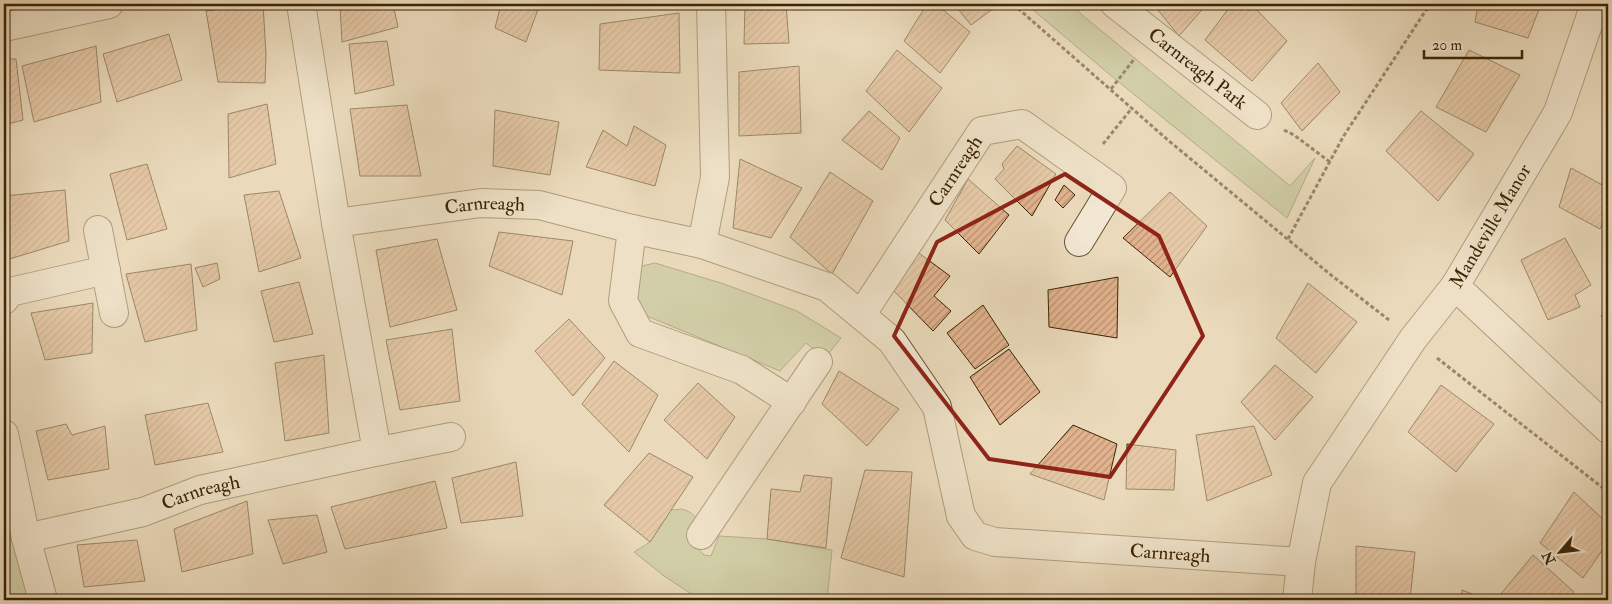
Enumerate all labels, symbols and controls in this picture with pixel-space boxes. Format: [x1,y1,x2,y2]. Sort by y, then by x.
street label: Carnreagh Park [1143,22,1252,115]
scale bar [1424,28,1522,60]
text: 20 m [1432,36,1462,55]
street label: Carnreagh [923,131,988,212]
street label: Mandeville Manor [1444,160,1536,293]
street label: Carnreagh [443,191,525,220]
street label: Carnreagh [158,470,242,516]
north arrow [1534,526,1584,576]
street label: Carnreagh [1129,539,1211,568]
text: N [1538,548,1560,568]

